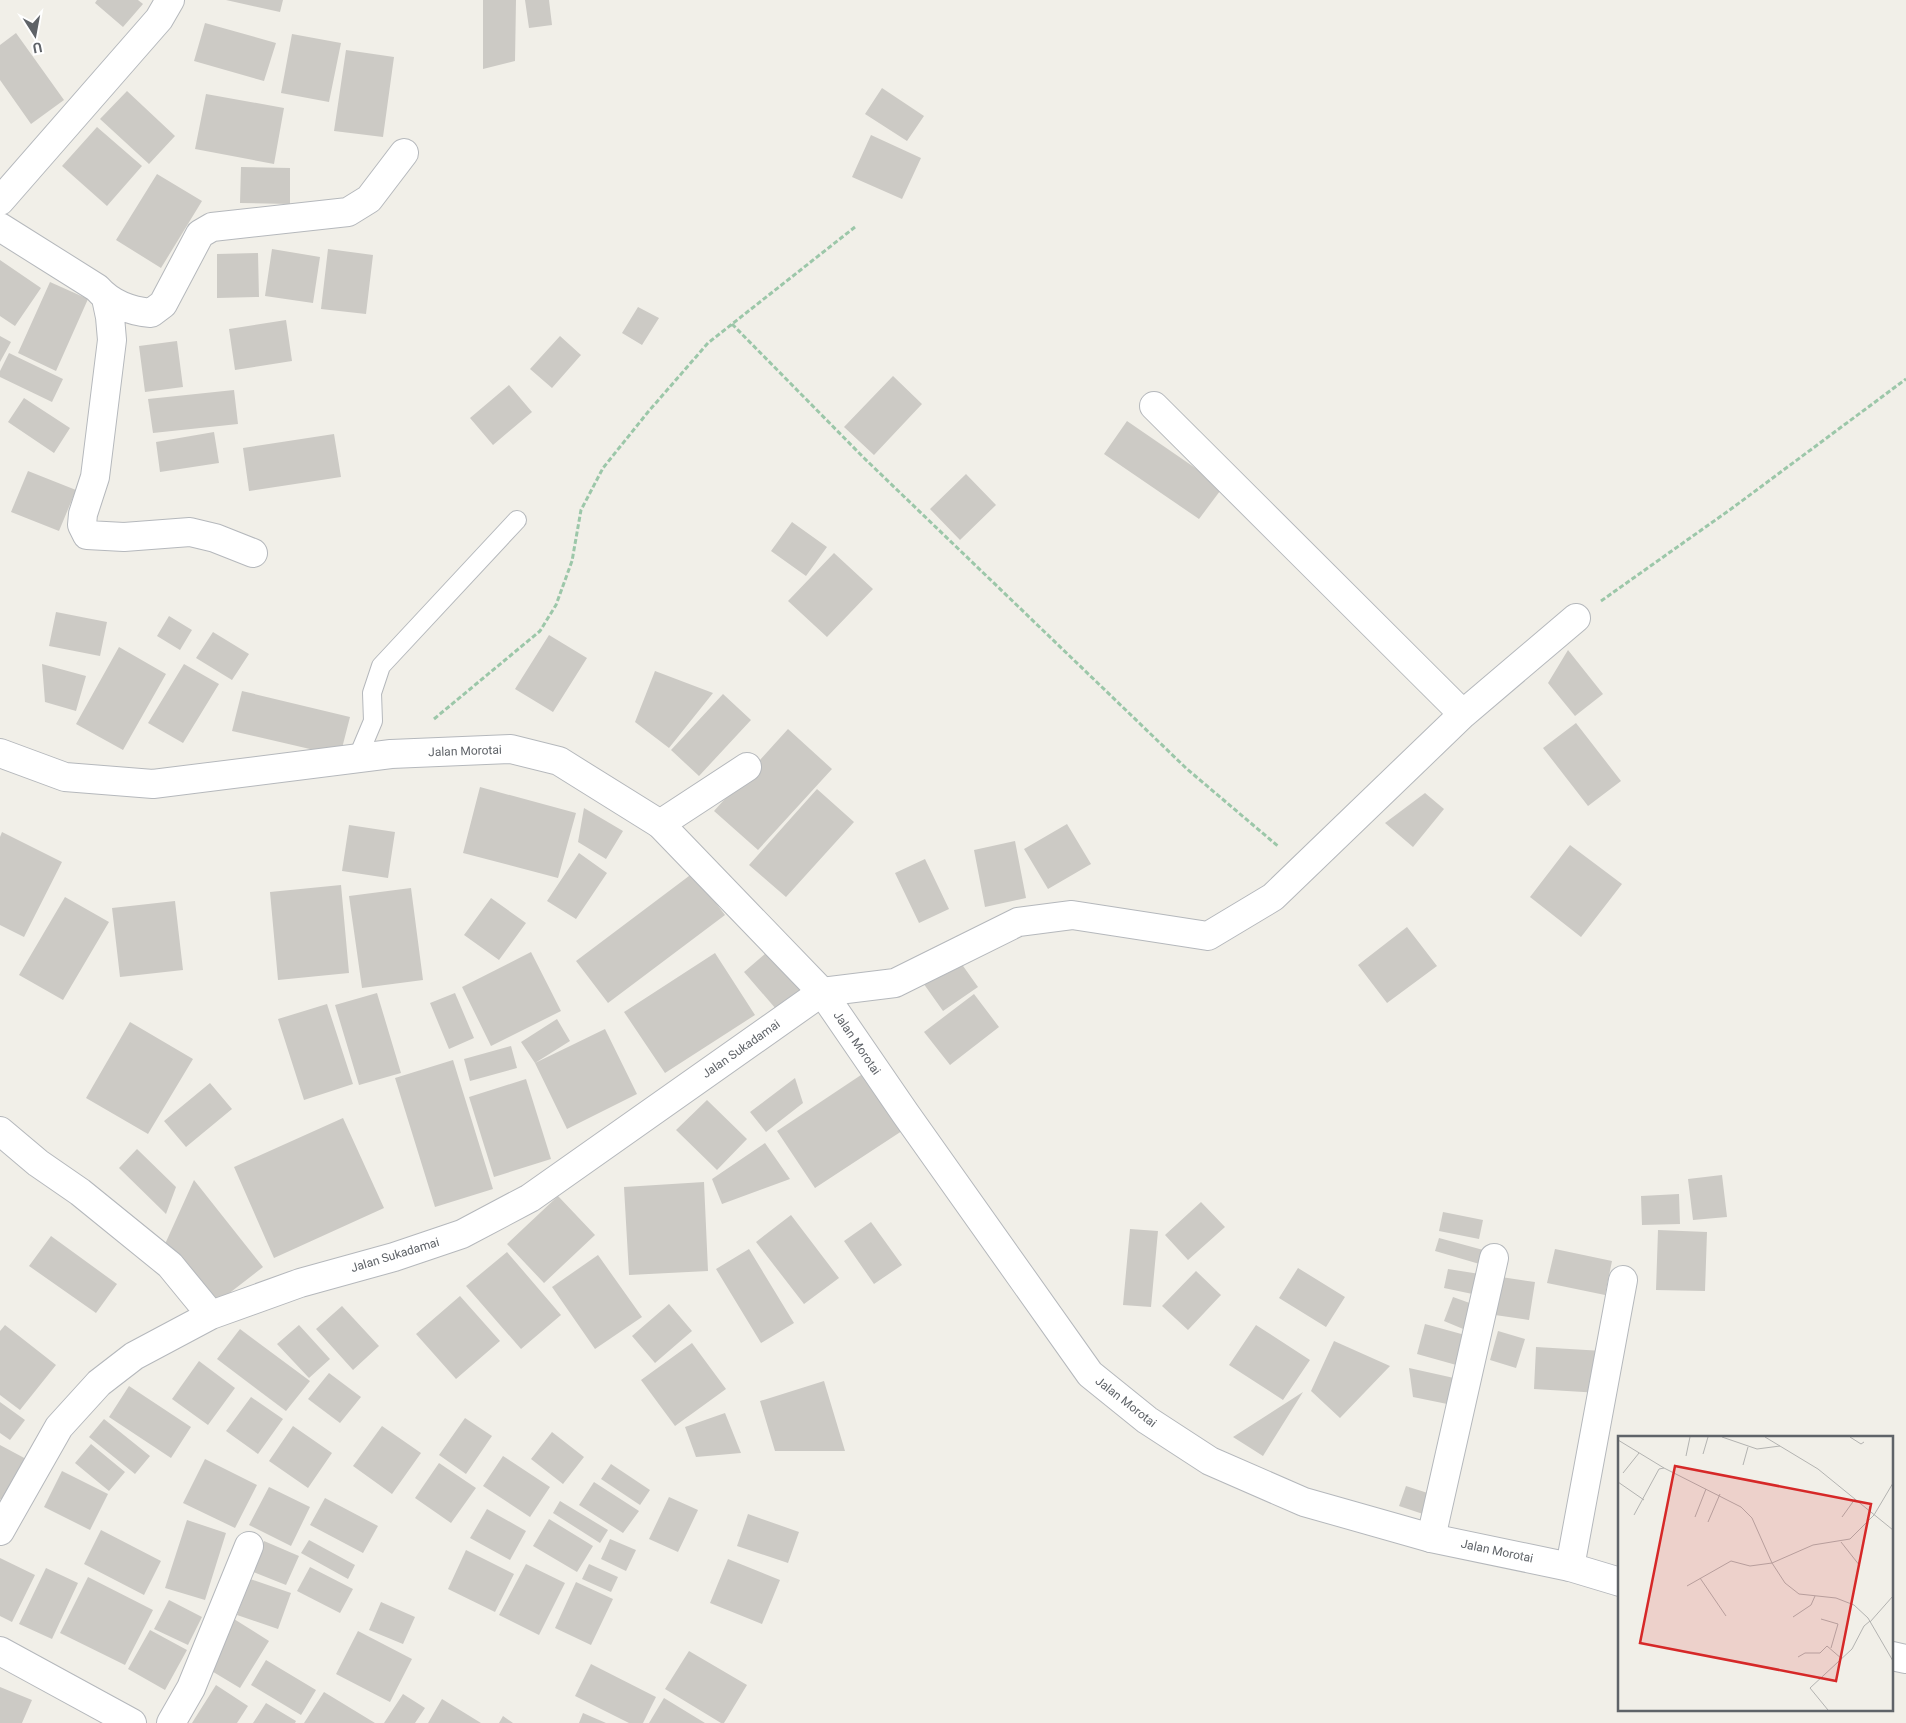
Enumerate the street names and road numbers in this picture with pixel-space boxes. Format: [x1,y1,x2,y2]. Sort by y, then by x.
street label: Jalan Morotai [428,743,502,759]
street label: Jalan Morotai [831,1009,883,1078]
street label: Jalan Sukadamai [699,1017,783,1081]
street label: Jalan Sukadamai [349,1235,441,1275]
street label: Jalan Morotai [1093,1374,1159,1430]
street label: Jalan Morotai [1460,1536,1535,1566]

